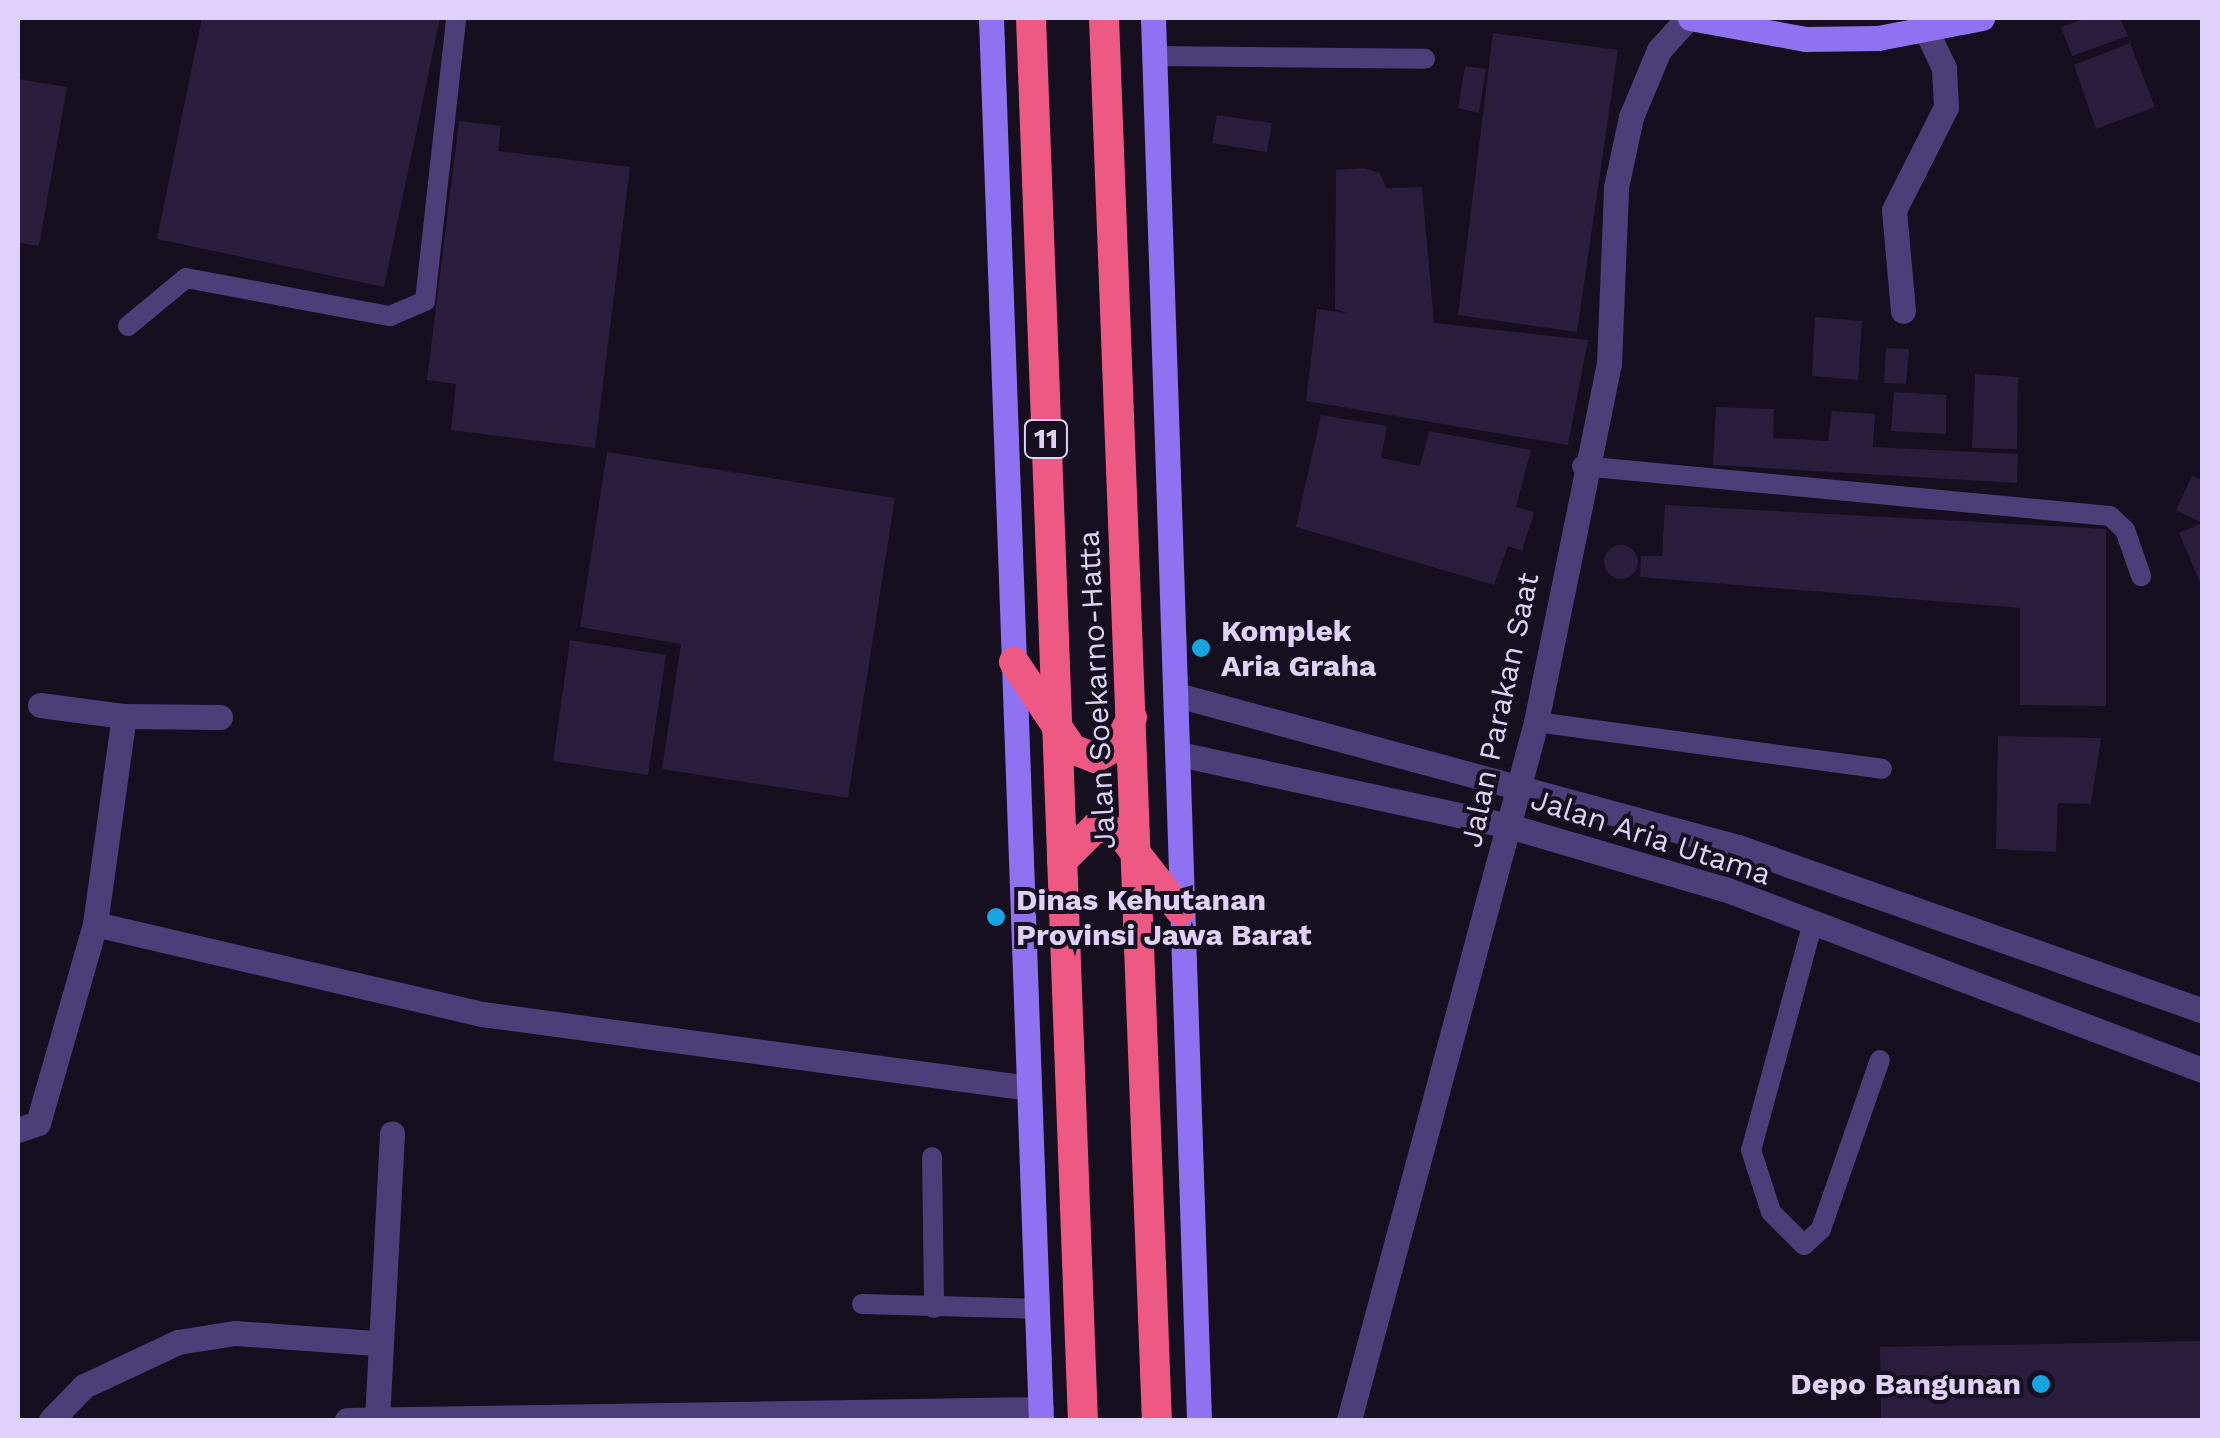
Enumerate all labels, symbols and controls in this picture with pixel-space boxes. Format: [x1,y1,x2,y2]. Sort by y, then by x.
road number: 11 [1024,416,1068,462]
street label: Jalan Soekarno-Hatta [1071,530,1123,850]
street label: Jalan Parakan Saat [1453,569,1547,851]
place label: Komplek Aria Graha [1221,613,1377,684]
marker: Komplek Aria Graha [1190,637,1212,659]
street label: Jalan Aria Utama [1526,781,1776,893]
place label: Dinas Kehutanan Provinsi Jawa Barat [1016,882,1312,952]
marker: Dinas Kehutanan Provinsi Jawa Barat [985,906,1007,928]
place label: Depo Bangunan [1790,1366,2021,1402]
marker: Depo Bangunan [2030,1373,2052,1395]

